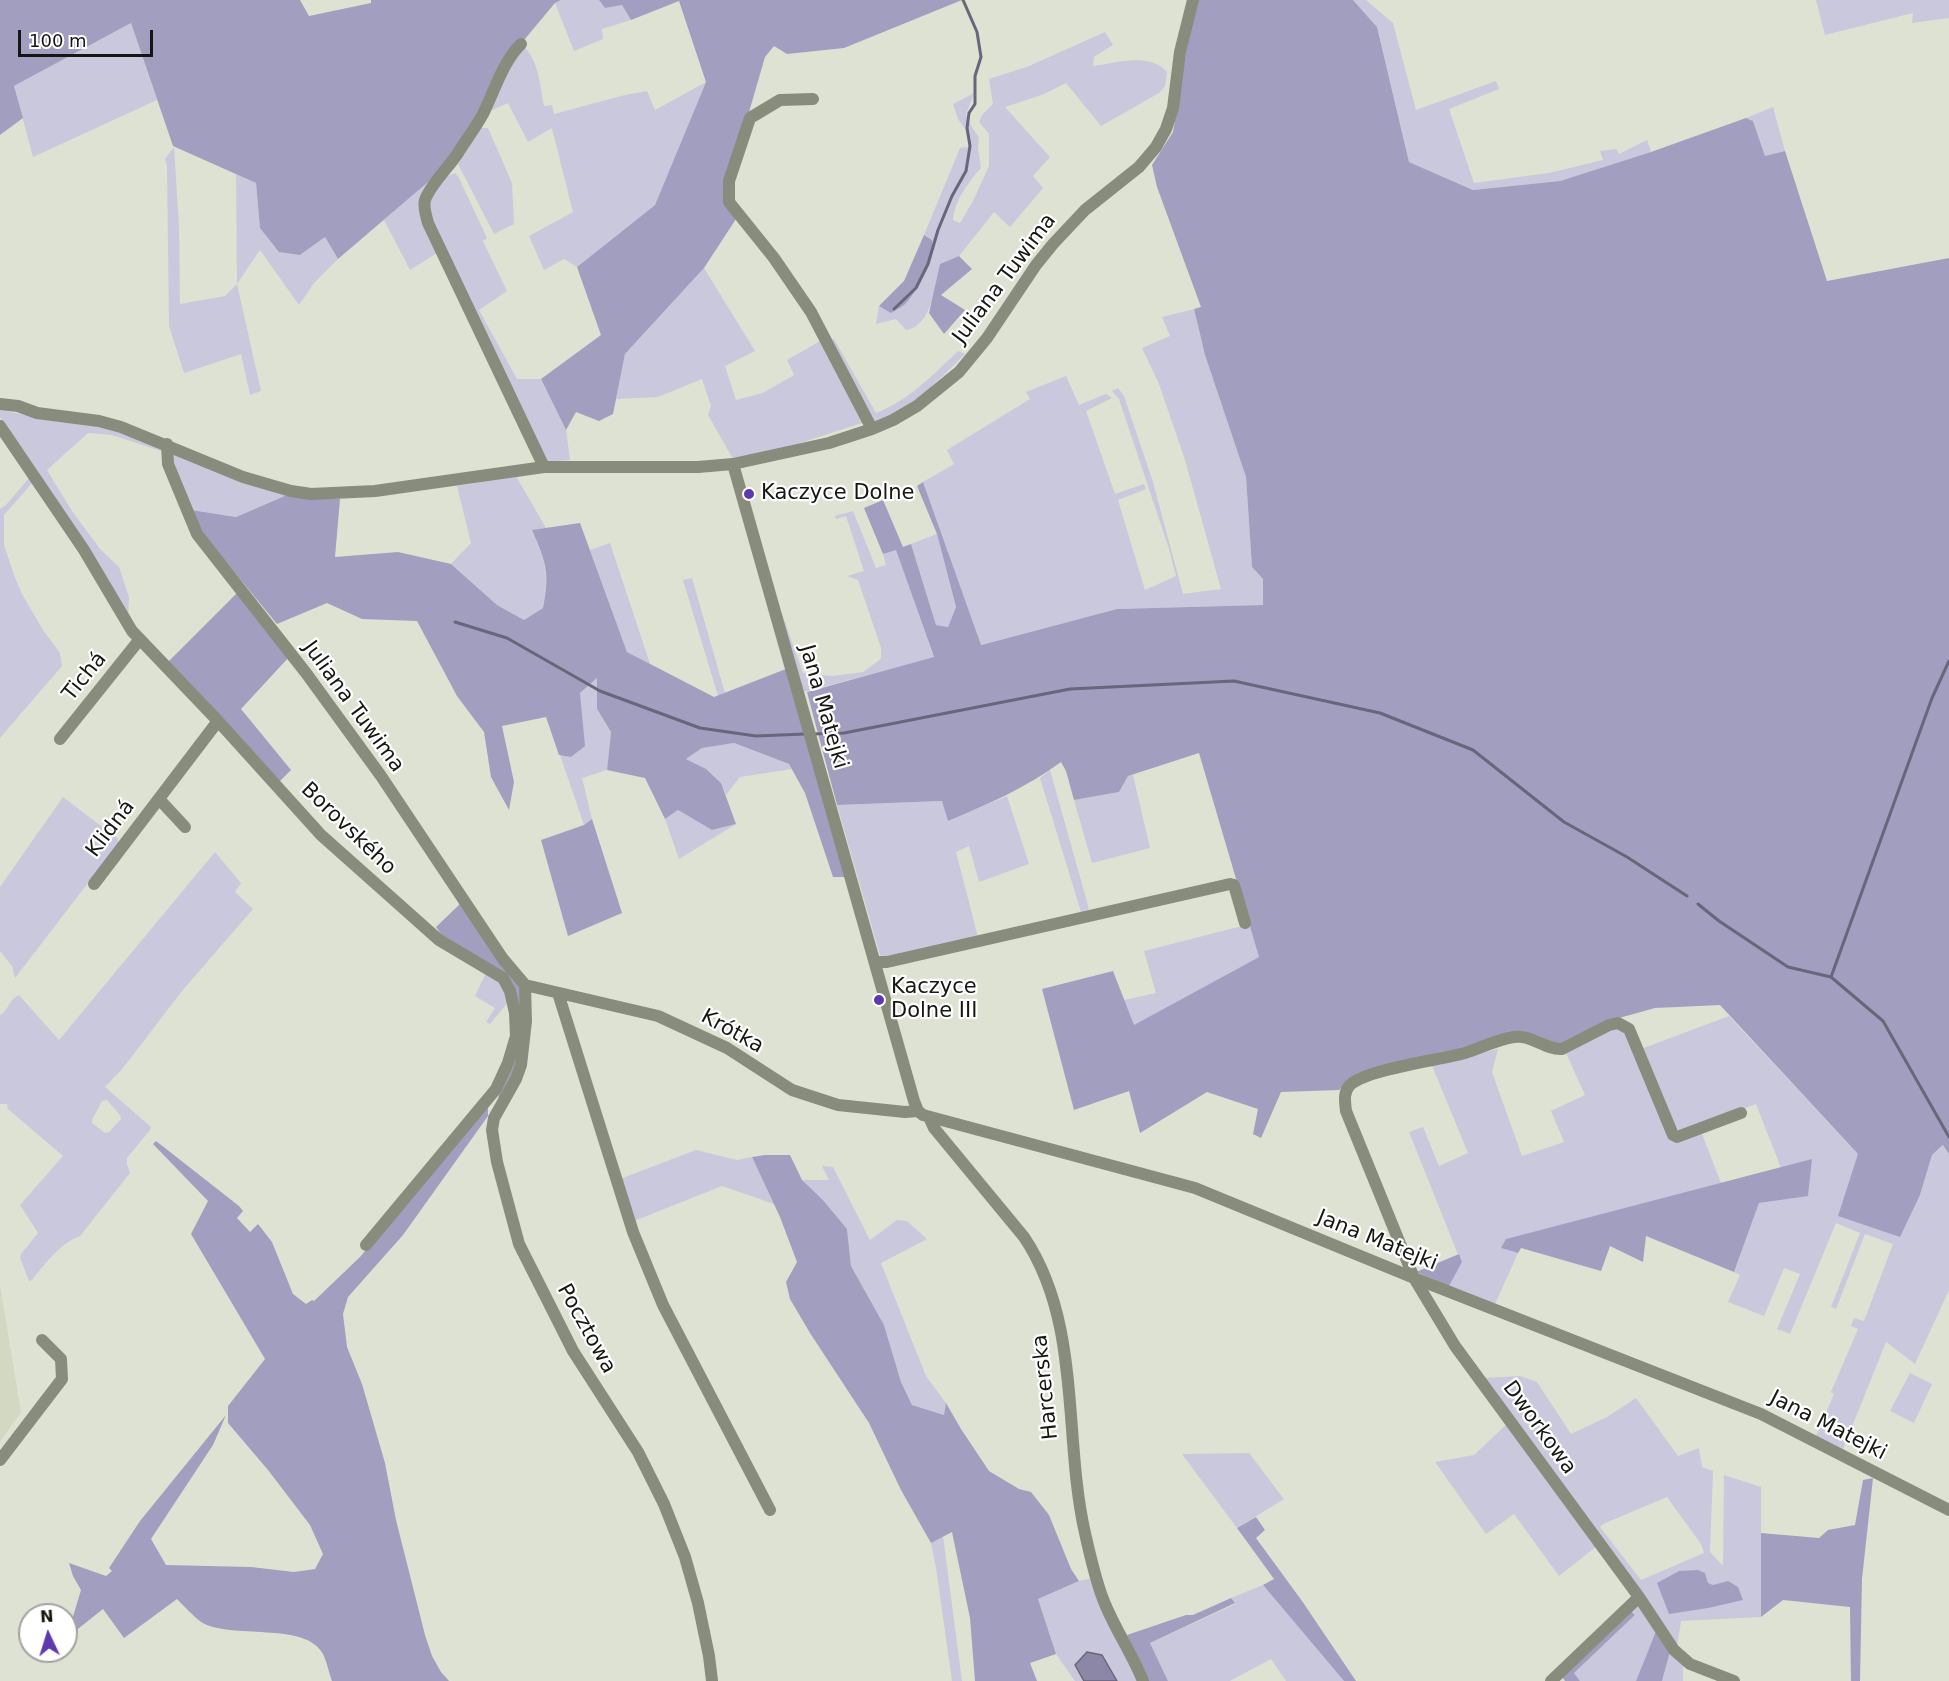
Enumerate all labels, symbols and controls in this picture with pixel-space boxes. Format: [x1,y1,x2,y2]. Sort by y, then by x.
scale bar [21,18,156,56]
text: 100 m [29,30,87,51]
street label: Juliana Tuwima [948,209,1062,349]
place label: Kaczyce Dolne [761,481,914,507]
marker: Kaczyce Dolne [742,487,756,501]
street label: Juliana Tuwima [297,636,409,778]
street label: Jana Matejki [793,642,853,772]
street label: Tichá [58,647,112,707]
street label: Borovského [295,778,401,880]
street label: Klidná [81,795,141,863]
place label: Kaczyce Dolne III [891,975,977,1025]
marker: Kaczyce Dolne III [872,993,886,1007]
street label: Krótka [696,1005,768,1059]
street label: Jana Matejki [1313,1205,1441,1277]
street label: Pocztowa [551,1280,621,1378]
street label: Harcerska [1028,1333,1064,1441]
street label: Dworkowa [1497,1376,1581,1480]
street label: Jana Matejki [1765,1386,1891,1466]
north arrow [18,1603,78,1663]
text: N [39,1607,54,1626]

